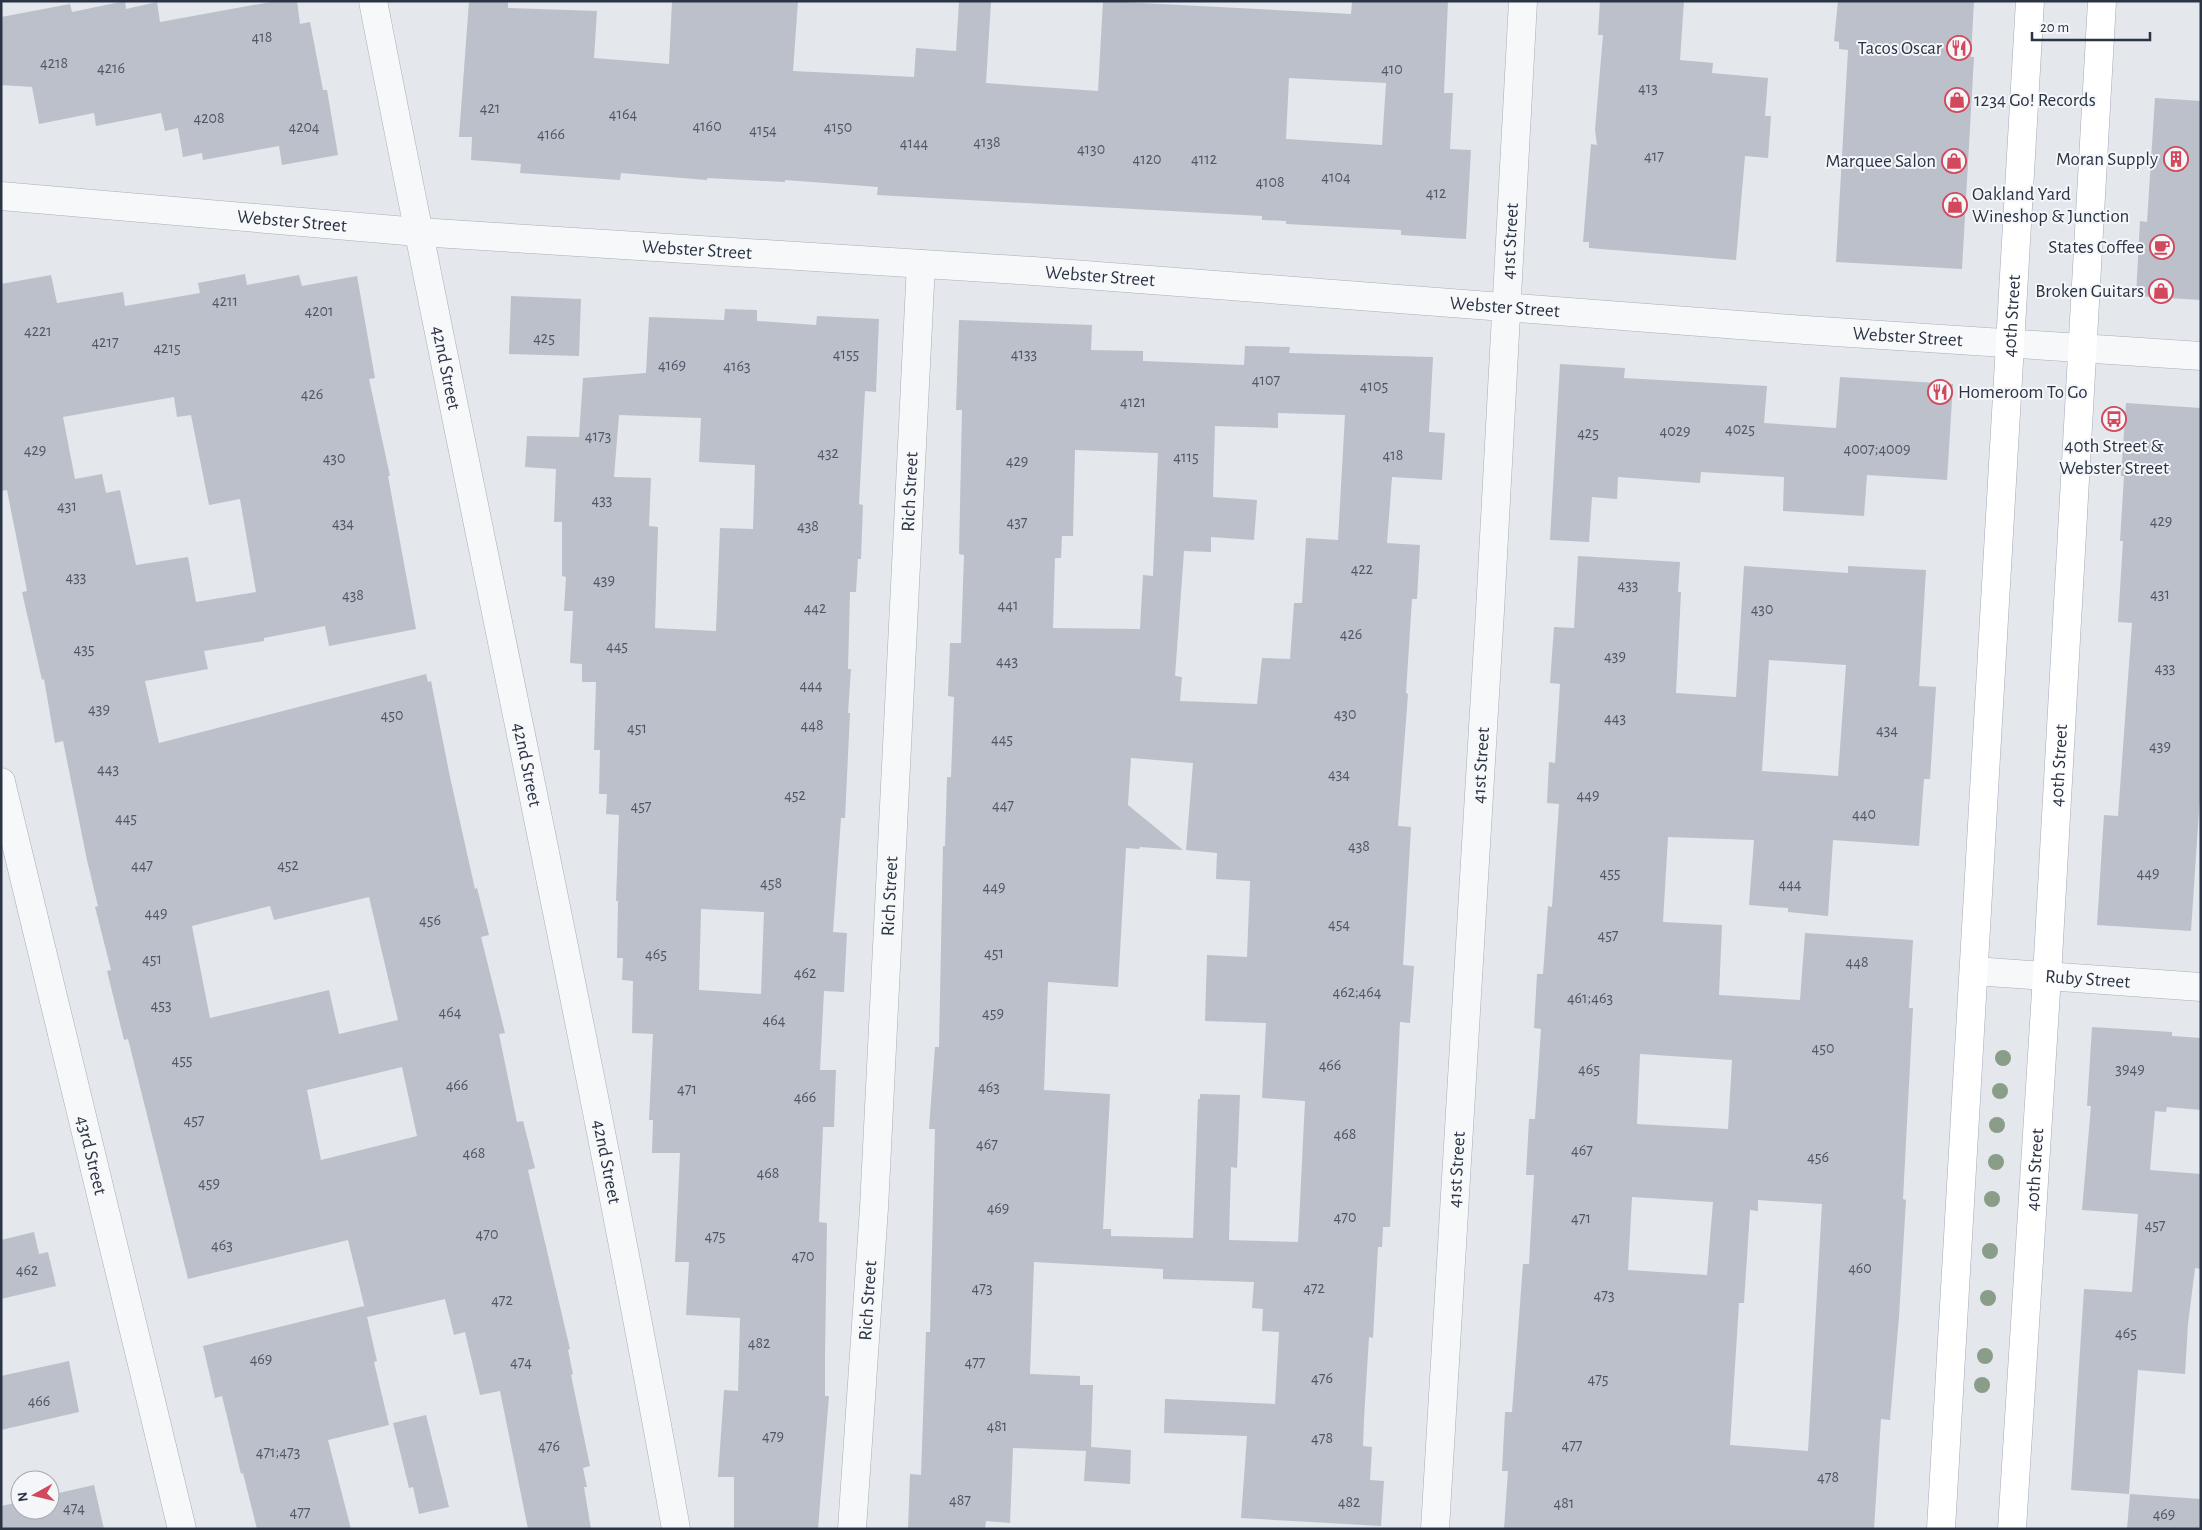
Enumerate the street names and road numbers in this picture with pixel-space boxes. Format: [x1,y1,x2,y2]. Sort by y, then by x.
street label: 41st Street [1498,202,1522,280]
street label: Webster Street [236,207,348,235]
street label: Webster Street [641,237,753,263]
street label: Webster Street [1044,262,1156,290]
street label: 40th Street [2000,274,2024,358]
street label: Webster Street [1449,293,1561,321]
street label: 42nd Street [428,324,464,412]
street label: Webster Street [1852,324,1963,350]
street label: Rich Street [898,451,921,532]
street label: 42nd Street [509,721,545,808]
street label: 40th Street [2047,723,2071,807]
street label: 41st Street [1469,727,1493,804]
street label: Rich Street [878,856,901,937]
street label: Ruby Street [2044,967,2131,991]
street label: 43rd Street [73,1114,110,1197]
street label: 42nd Street [589,1118,624,1205]
street label: 40th Street [2023,1128,2047,1212]
street label: 41st Street [1445,1131,1468,1208]
street label: Rich Street [855,1260,880,1341]

